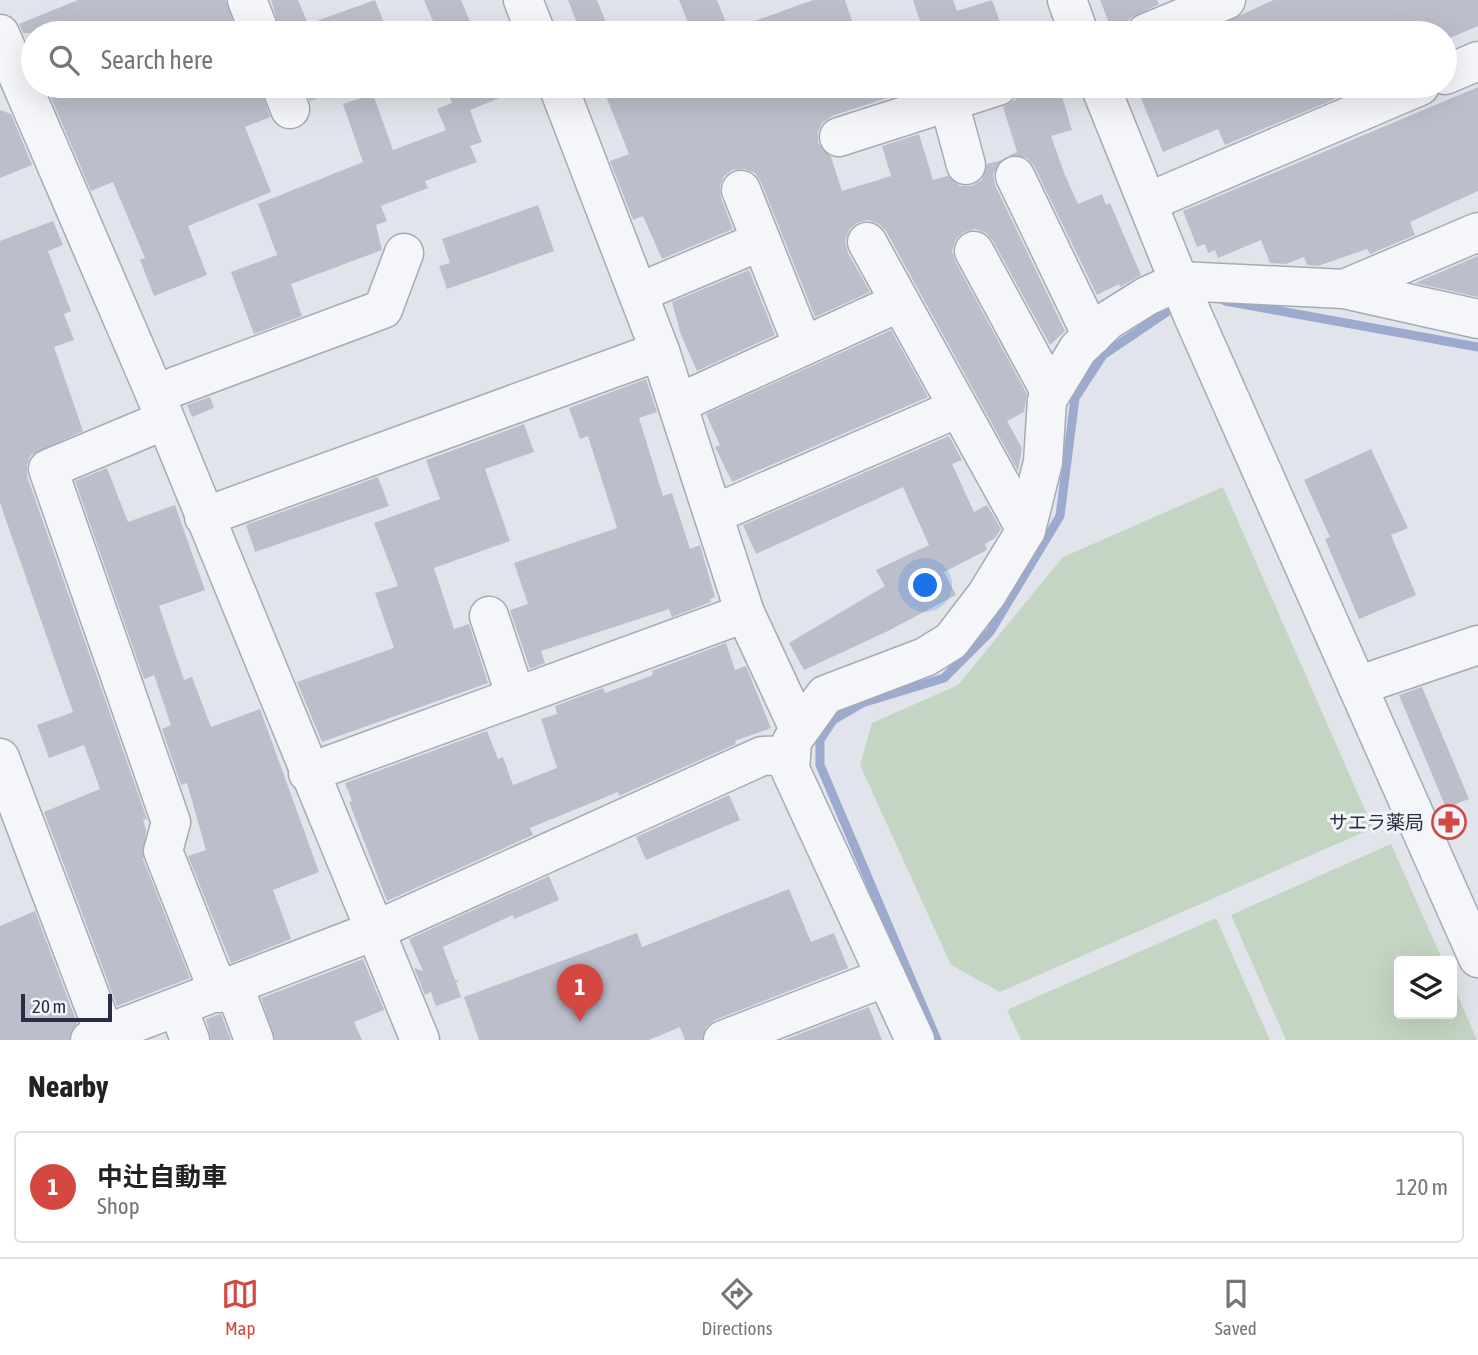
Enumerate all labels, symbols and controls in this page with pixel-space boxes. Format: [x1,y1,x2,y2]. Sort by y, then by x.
search box [21,21,1457,98]
icon: search [45,41,83,79]
text: Search here [101,45,213,75]
your location [908,568,942,602]
pharmacy icon: サエラ薬局 [1430,803,1468,841]
place label: サエラ薬局 [1329,811,1424,833]
map controls [1394,956,1457,1019]
button: layers [1394,956,1457,1019]
pin: 1 [557,964,603,1022]
scale bar [21,991,112,1023]
text: 20 m [32,995,66,1017]
text: Nearby [28,1069,108,1103]
text: 中辻自動車 [97,1162,227,1192]
text: 1 [48,1174,58,1200]
text: 120 m [1396,1174,1448,1200]
text: Shop [97,1193,140,1219]
tab: Map [221,1275,259,1339]
tab: Directions [702,1275,772,1339]
tab: Saved [1215,1275,1257,1339]

